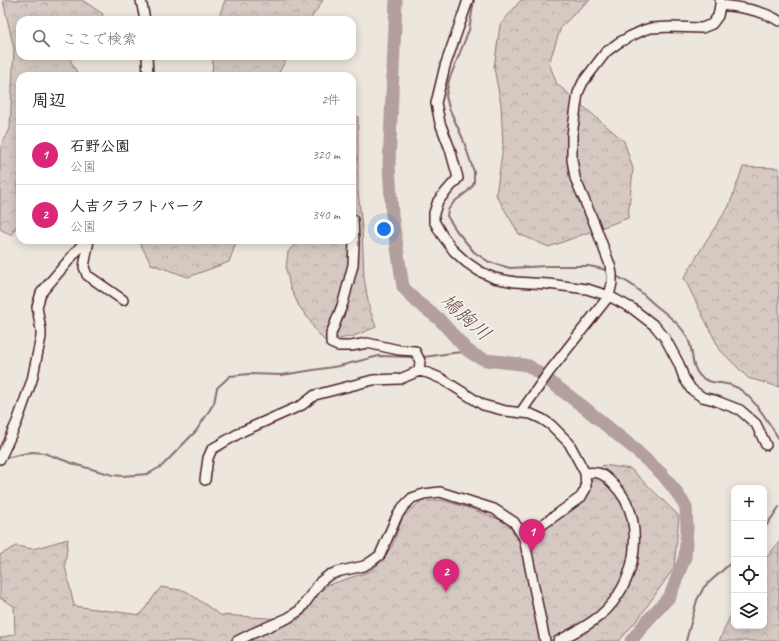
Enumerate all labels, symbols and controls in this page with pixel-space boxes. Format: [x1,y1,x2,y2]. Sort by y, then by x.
search box [16,16,356,60]
icon: search [30,27,52,49]
text: ここで検索 [62,30,137,49]
text: 周辺 [32,90,66,111]
text: 2件 [321,92,340,108]
text: 石野公園 [70,137,130,156]
text: 1 [42,147,48,163]
text: 320 m [312,147,340,163]
text: 公園 [70,159,96,175]
text: 人吉クラフトパーク [70,197,205,216]
text: 2 [42,207,48,223]
text: 340 m [312,207,340,223]
text: 公園 [70,219,96,235]
your location [374,219,394,239]
water label: 鳩胸川 [435,288,497,346]
map controls [731,485,767,629]
button: + [731,485,767,521]
pin: 1 [519,519,545,552]
button: − [731,521,767,557]
button: locate [731,557,767,593]
pin: 2 [433,559,459,592]
button: layers [731,593,767,629]

